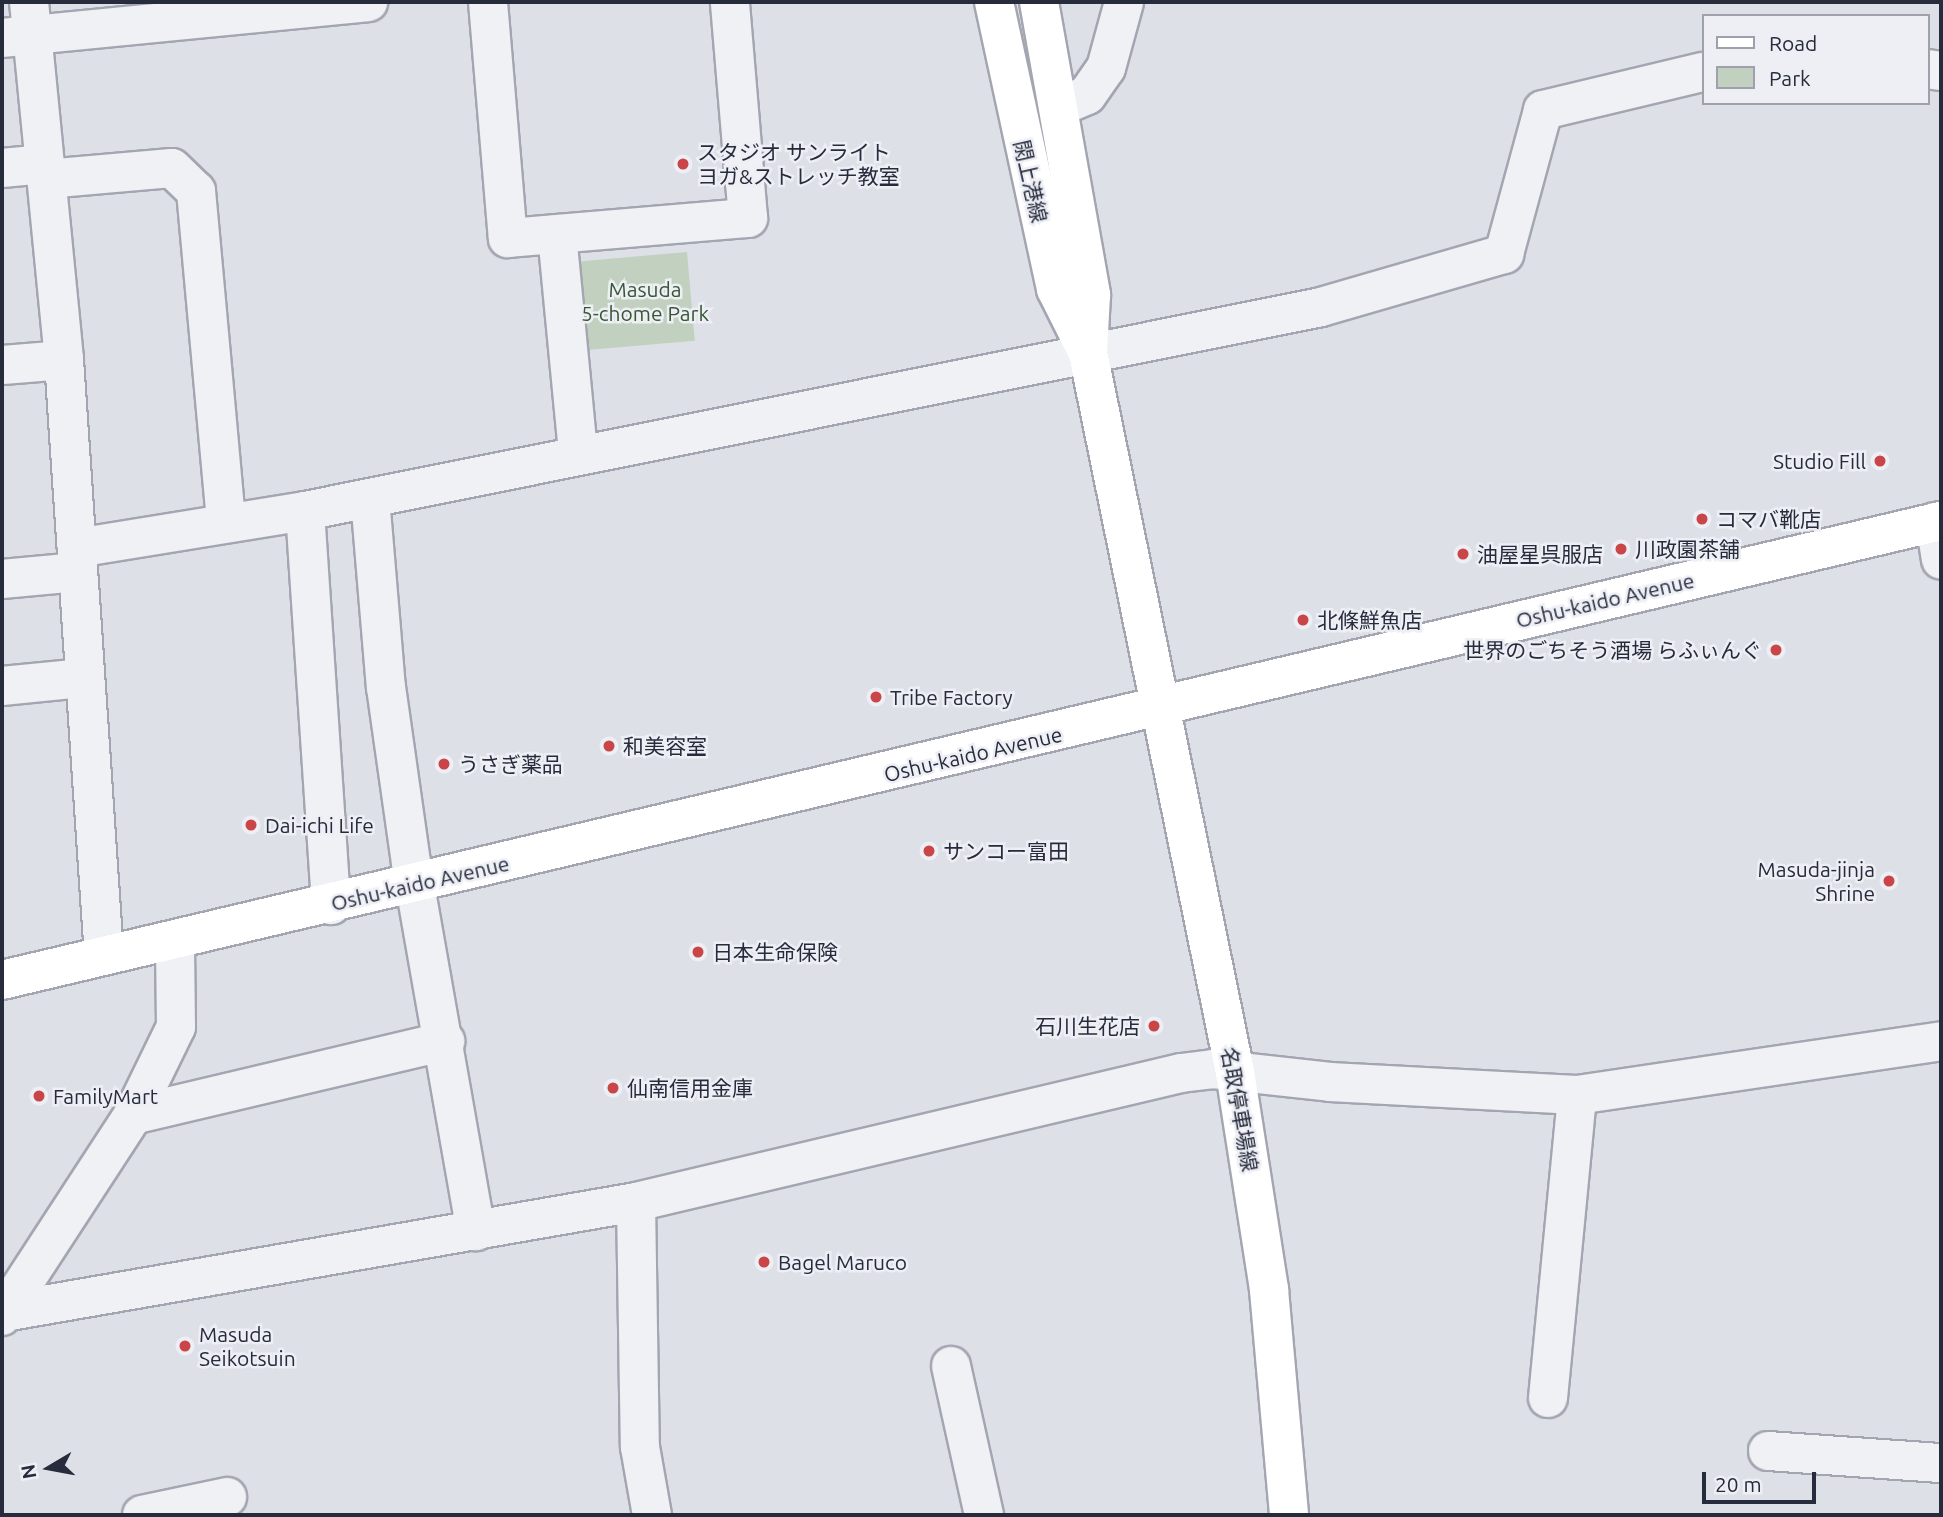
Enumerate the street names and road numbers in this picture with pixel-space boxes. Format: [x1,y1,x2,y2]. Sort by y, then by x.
street label: 閖上港線 [1009,137,1053,225]
street label: Oshu-kaido Avenue [1513,567,1697,633]
street label: Oshu-kaido Avenue [881,721,1065,787]
street label: Oshu-kaido Avenue [328,850,512,916]
street label: 名取停車場線 [1217,1045,1263,1173]

